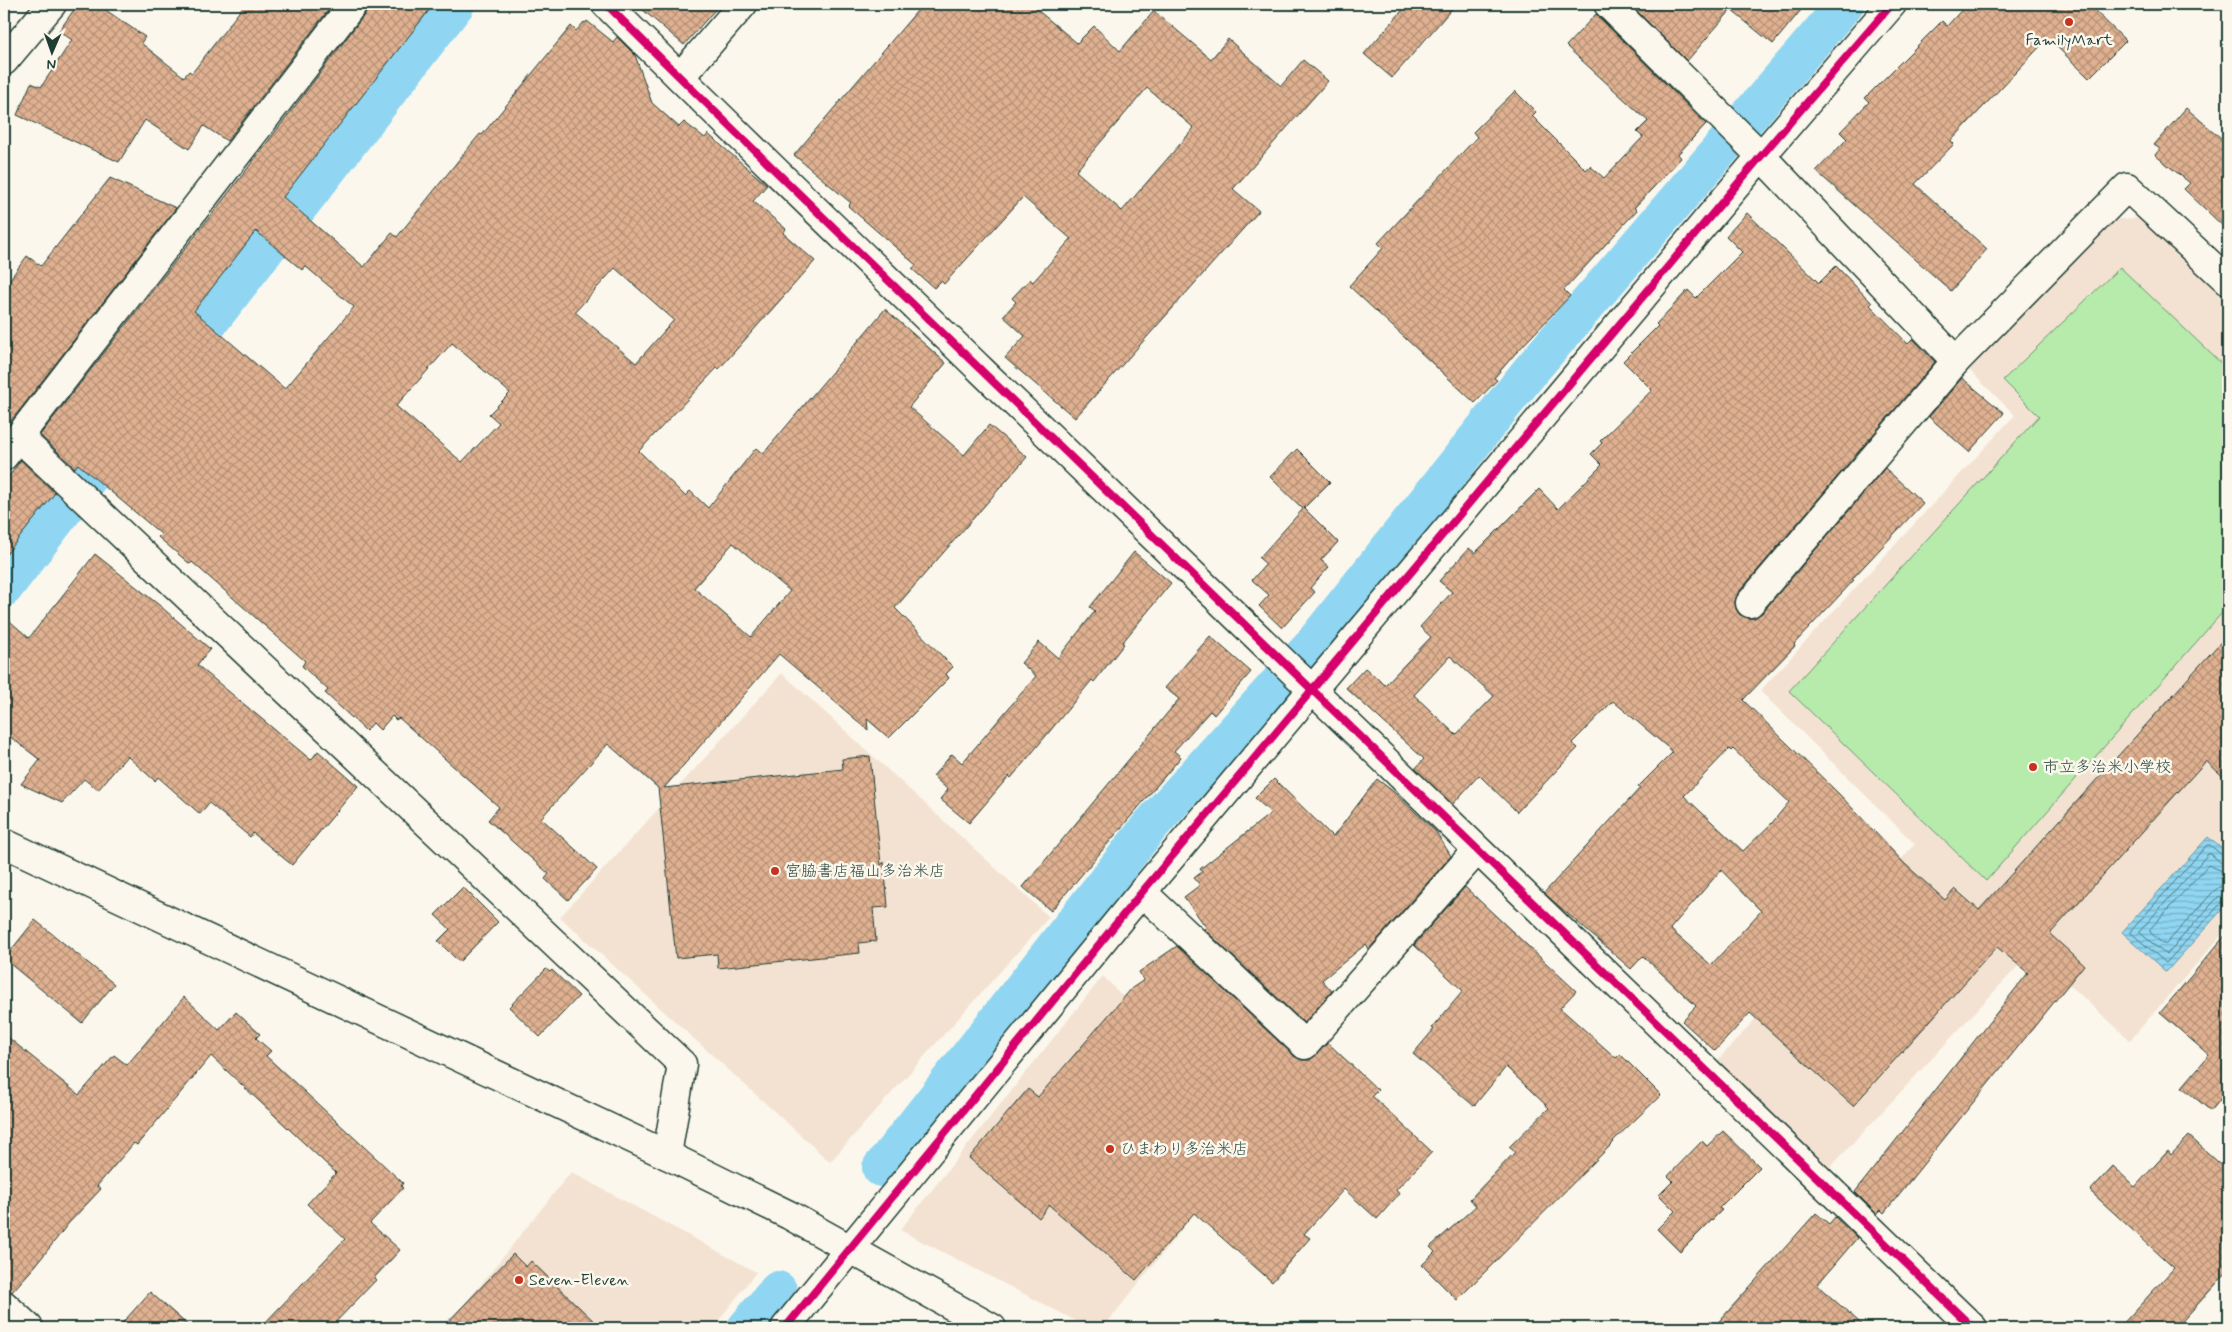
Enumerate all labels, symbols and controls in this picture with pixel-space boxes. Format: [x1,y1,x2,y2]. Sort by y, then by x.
marker: FamilyMart [2063,16,2075,28]
north arrow [28,28,78,78]
place label: FamilyMart [2025,30,2113,51]
text: N [47,55,57,73]
place label: 市立多治米小学校 [2043,757,2171,778]
marker: 市立多治米小学校 [2027,761,2039,773]
place label: 宮脇書店福山多治米店 [785,861,945,882]
marker: 宮脇書店福山多治米店 [769,865,781,877]
place label: ひまわり多治米店 [1120,1139,1248,1160]
marker: ひまわり多治米店 [1104,1143,1116,1155]
place label: Seven-Eleven [529,1270,630,1291]
marker: Seven-Eleven [513,1274,525,1286]

